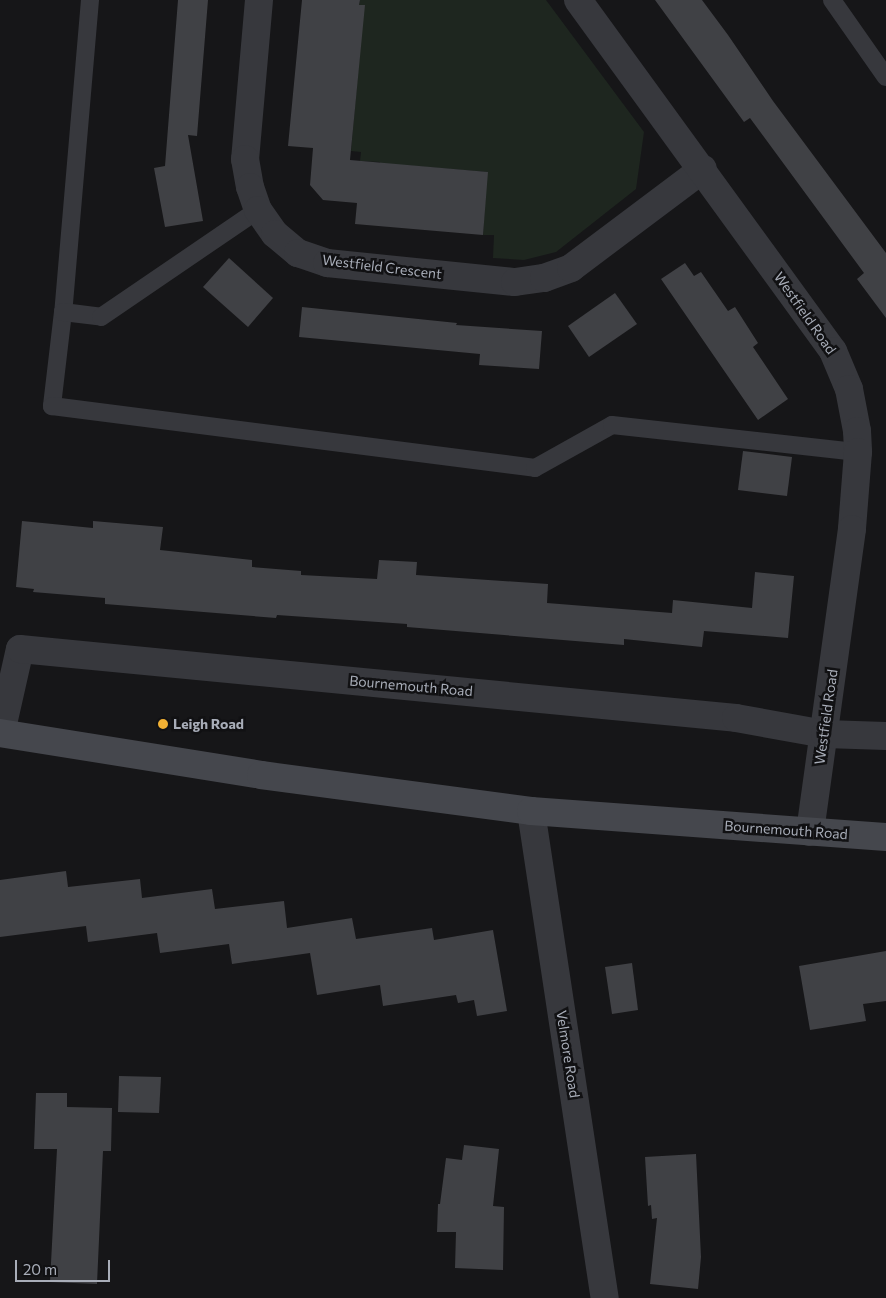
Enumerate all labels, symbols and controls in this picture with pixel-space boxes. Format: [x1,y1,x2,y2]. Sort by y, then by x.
street label: Westfield Crescent [321,251,443,283]
street label: Westfield Road [771,269,839,357]
street label: Westfield Road [811,668,841,766]
street label: Bournemouth Road [349,672,473,700]
place label: Leigh Road [173,716,244,732]
marker: Leigh Road [157,718,169,730]
street label: Bournemouth Road [724,817,848,843]
street label: Velmore Road [553,1009,583,1099]
scale bar [18,1250,112,1282]
text: 20 m [23,1260,57,1278]

